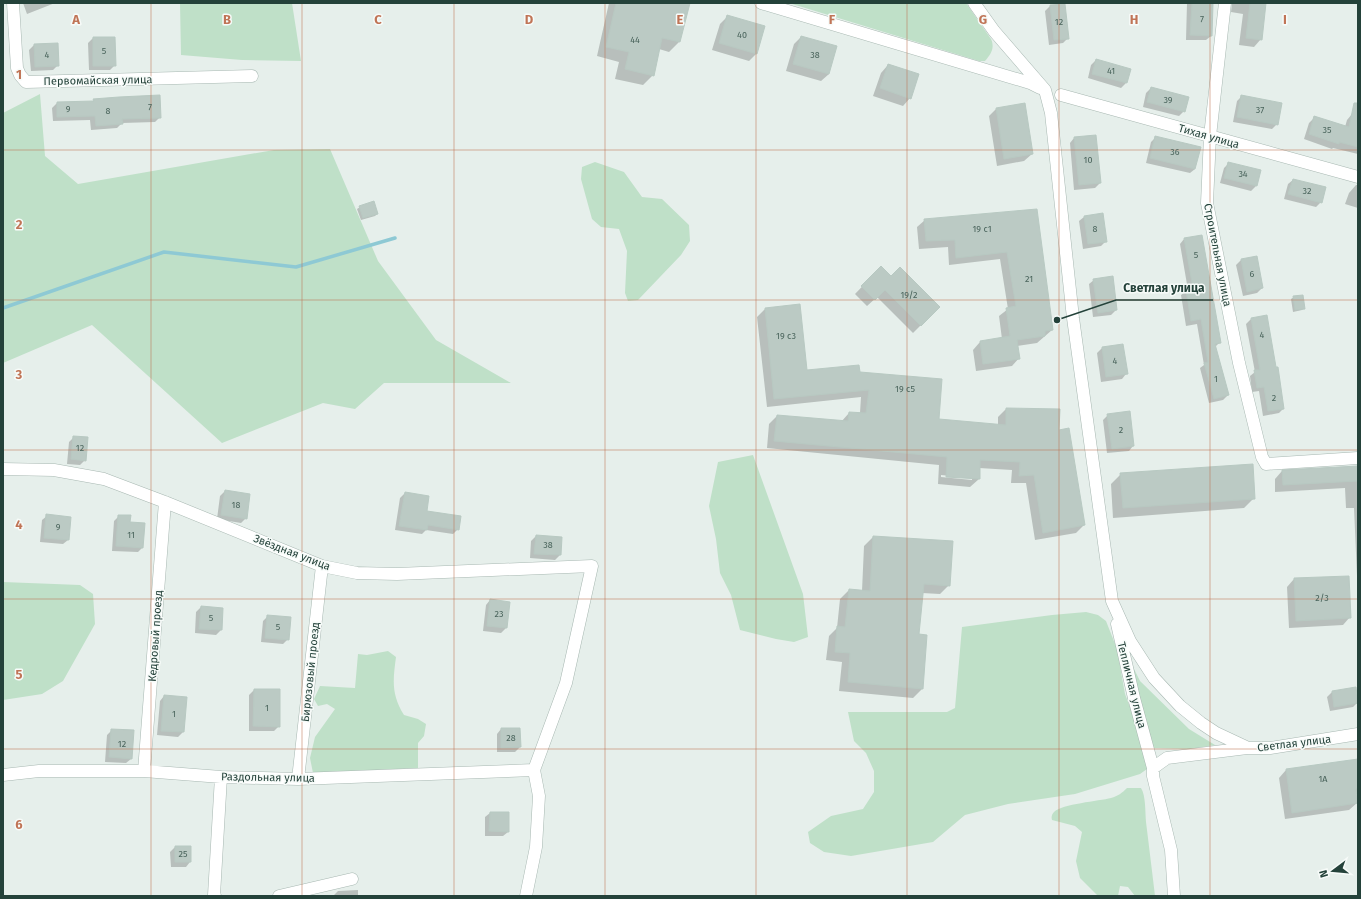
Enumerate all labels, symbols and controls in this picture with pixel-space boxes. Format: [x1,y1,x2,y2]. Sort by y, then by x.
text: A [71,12,80,27]
text: B [223,12,231,27]
text: C [374,12,382,27]
text: D [525,12,534,27]
text: E [677,12,684,27]
text: F [829,12,836,27]
text: G [979,12,987,27]
text: H [1130,12,1138,27]
text: I [1283,12,1287,27]
house number: 7 [1200,14,1204,24]
house number: 12 [1055,17,1063,27]
house number: 40 [737,30,747,40]
house number: 44 [630,35,640,45]
house number: 5 [102,46,107,56]
house number: 4 [45,50,50,60]
house number: 38 [810,50,820,60]
house number: 41 [1107,66,1115,76]
text: 1 [16,67,22,82]
street label: Первомайская улица [43,73,153,88]
house number: 39 [1163,95,1173,105]
house number: 7 [148,102,152,112]
house number: 9 [66,104,71,114]
house number: 37 [1256,105,1264,115]
house number: 8 [106,106,111,116]
street label: Тихая улица [1177,122,1241,151]
house number: 35 [1322,125,1332,135]
house number: 36 [1170,147,1180,157]
house number: 10 [1084,155,1092,165]
house number: 34 [1238,169,1248,179]
house number: 32 [1303,186,1311,196]
street label: Строительная улица [1201,202,1234,308]
text: 2 [16,217,23,232]
house number: 19 с1 [972,224,992,234]
house number: 8 [1093,224,1098,234]
house number: 5 [1194,250,1199,260]
house number: 6 [1250,269,1255,279]
house number: 21 [1025,274,1033,284]
callout: Светлая улица [1116,276,1213,300]
text: Светлая улица [1123,281,1205,295]
house number: 19/2 [900,290,918,300]
house number: 4 [1260,330,1265,340]
house number: 19 с3 [776,331,796,341]
house number: 4 [1113,356,1118,366]
text: 3 [15,367,23,382]
house number: 1 [1214,374,1218,384]
house number: 19 с5 [895,384,915,394]
house number: 2 [1272,393,1276,403]
house number: 2 [1119,425,1123,435]
house number: 12 [76,443,84,453]
house number: 18 [232,500,240,510]
text: 4 [15,517,23,532]
house number: 9 [56,522,61,532]
house number: 11 [127,530,135,540]
street label: Звёздная улица [252,532,332,573]
house number: 38 [543,540,553,550]
street label: Кедровый проезд [146,590,165,682]
house number: 2/3 [1315,593,1329,603]
house number: 23 [495,609,503,619]
house number: 5 [209,613,214,623]
house number: 5 [276,622,281,632]
street label: Бирюзовый проезд [299,622,322,723]
street label: Тепличная улица [1114,641,1149,730]
text: 5 [16,667,23,682]
house number: 1 [265,703,269,713]
house number: 1 [172,709,176,719]
house number: 28 [506,733,516,743]
street label: Светлая улица [1256,733,1332,754]
house number: 12 [118,739,126,749]
street label: Раздольная улица [221,770,315,785]
house number: 1А [1318,774,1328,784]
text: 6 [15,817,23,832]
house number: 25 [179,849,188,859]
north arrow [1313,851,1353,891]
text: N [1317,868,1331,879]

